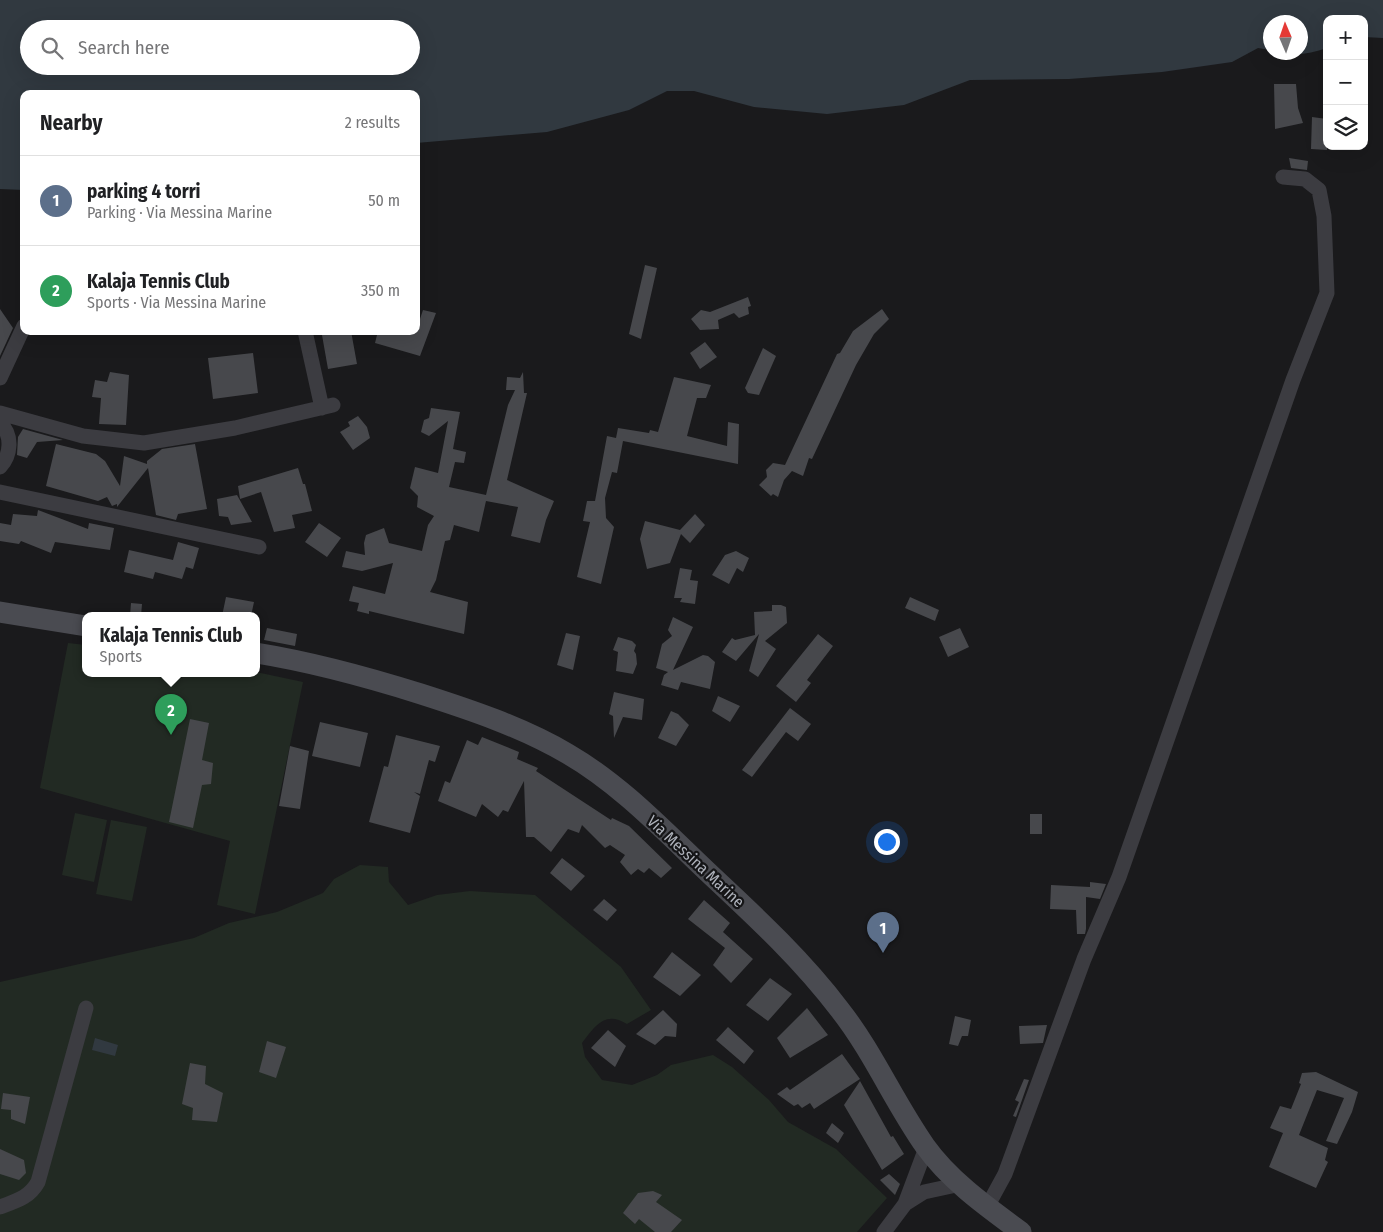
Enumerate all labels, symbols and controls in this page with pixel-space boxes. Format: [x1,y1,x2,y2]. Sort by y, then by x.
north arrow [1263,15,1308,60]
map controls [1323,15,1368,150]
button: + [1323,15,1368,60]
search box [20,20,420,75]
icon: search [38,34,66,62]
text: Search here [78,36,170,59]
button: − [1323,60,1368,105]
button: layers [1323,105,1368,150]
text: Nearby [40,110,102,136]
text: 2 results [345,113,400,132]
text: parking 4 torri [87,180,201,203]
text: 1 [53,191,59,210]
text: 50 m [368,191,400,210]
text: Parking · Via Messina Marine [87,203,272,222]
text: Kalaja Tennis Club [87,270,230,293]
text: 2 [52,281,60,300]
text: 350 m [361,281,400,300]
text: Sports · Via Messina Marine [87,293,266,312]
popup [82,612,260,677]
text: Kalaja Tennis Club [100,624,242,647]
text: Sports [100,647,142,666]
pin: 2 [155,694,187,735]
street label: Via Messina Marine [643,812,748,911]
your location [874,829,900,855]
pin: 1 [867,912,899,953]

